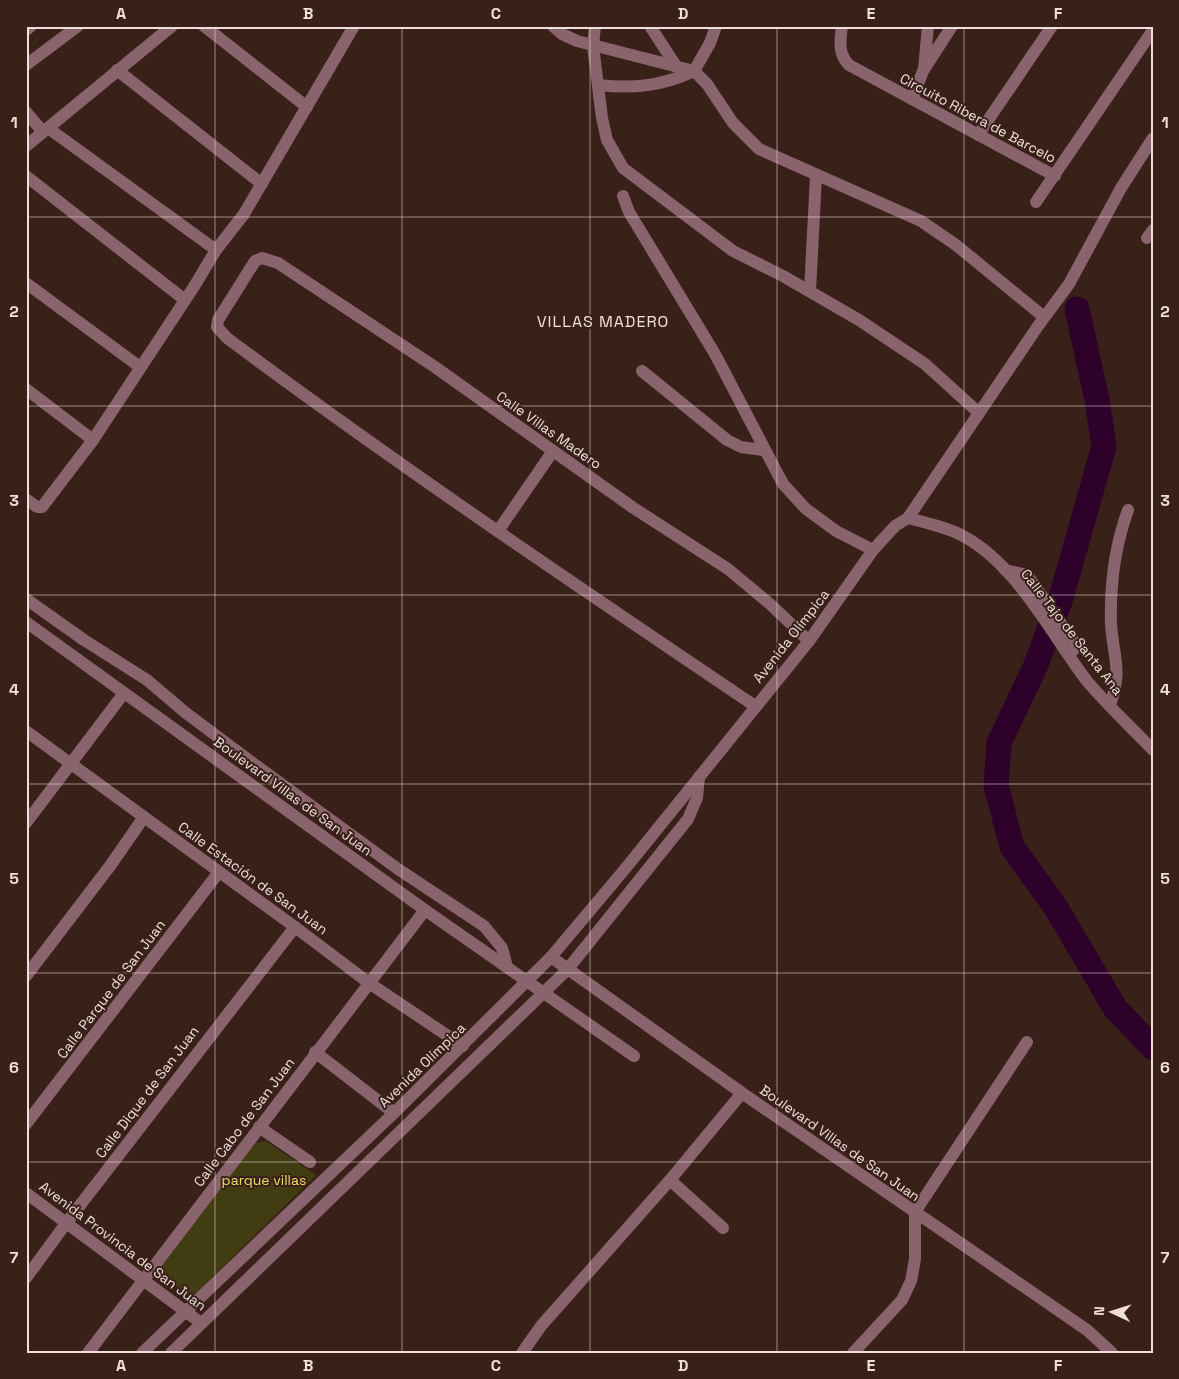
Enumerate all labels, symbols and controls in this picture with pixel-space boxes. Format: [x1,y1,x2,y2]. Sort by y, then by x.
text: A [116,3,126,24]
text: B [303,3,313,24]
text: C [491,3,501,24]
text: D [678,3,688,24]
text: E [867,3,876,24]
text: F [1054,3,1063,24]
street label: Circuito Ribera de Barcelo [897,69,1059,167]
text: 1 [10,112,18,133]
text: 1 [1161,112,1169,133]
text: 2 [9,301,19,322]
text: 2 [1160,301,1170,322]
district label: VILLAS MADERO [537,311,669,332]
street label: Calle Villas Madero [493,387,605,473]
text: 3 [9,490,19,511]
text: 3 [1160,490,1170,511]
street label: Calle Tajo de Santa Ana [1017,565,1127,699]
street label: Avenida Olímpica [749,586,833,686]
text: 4 [9,679,19,700]
text: 4 [1160,679,1170,700]
street label: Boulevard Villas de San Juan [210,732,376,860]
street label: Calle Estación de San Juan [175,818,331,938]
text: 5 [9,868,19,889]
text: 5 [1160,868,1170,889]
street label: Calle Parque de San Juan [53,916,169,1062]
street label: Avenida Olímpica [375,1019,469,1111]
street label: Calle Dique de San Juan [91,1022,203,1162]
street label: Calle Cabo de San Juan [190,1054,298,1190]
text: 6 [9,1057,19,1078]
text: 6 [1160,1057,1170,1078]
street label: Boulevard Villas de San Juan [756,1081,924,1205]
park label: parque villas [222,1171,306,1189]
street label: Avenida Provincia de San Juan [36,1177,210,1315]
text: 7 [10,1247,19,1268]
text: 7 [1161,1247,1170,1268]
north arrow [1086,1286,1136,1336]
text: N [1090,1306,1108,1316]
text: A [116,1355,126,1376]
text: B [303,1355,313,1376]
text: C [491,1355,501,1376]
text: D [678,1355,688,1376]
text: E [867,1355,876,1376]
text: F [1054,1355,1063,1376]

